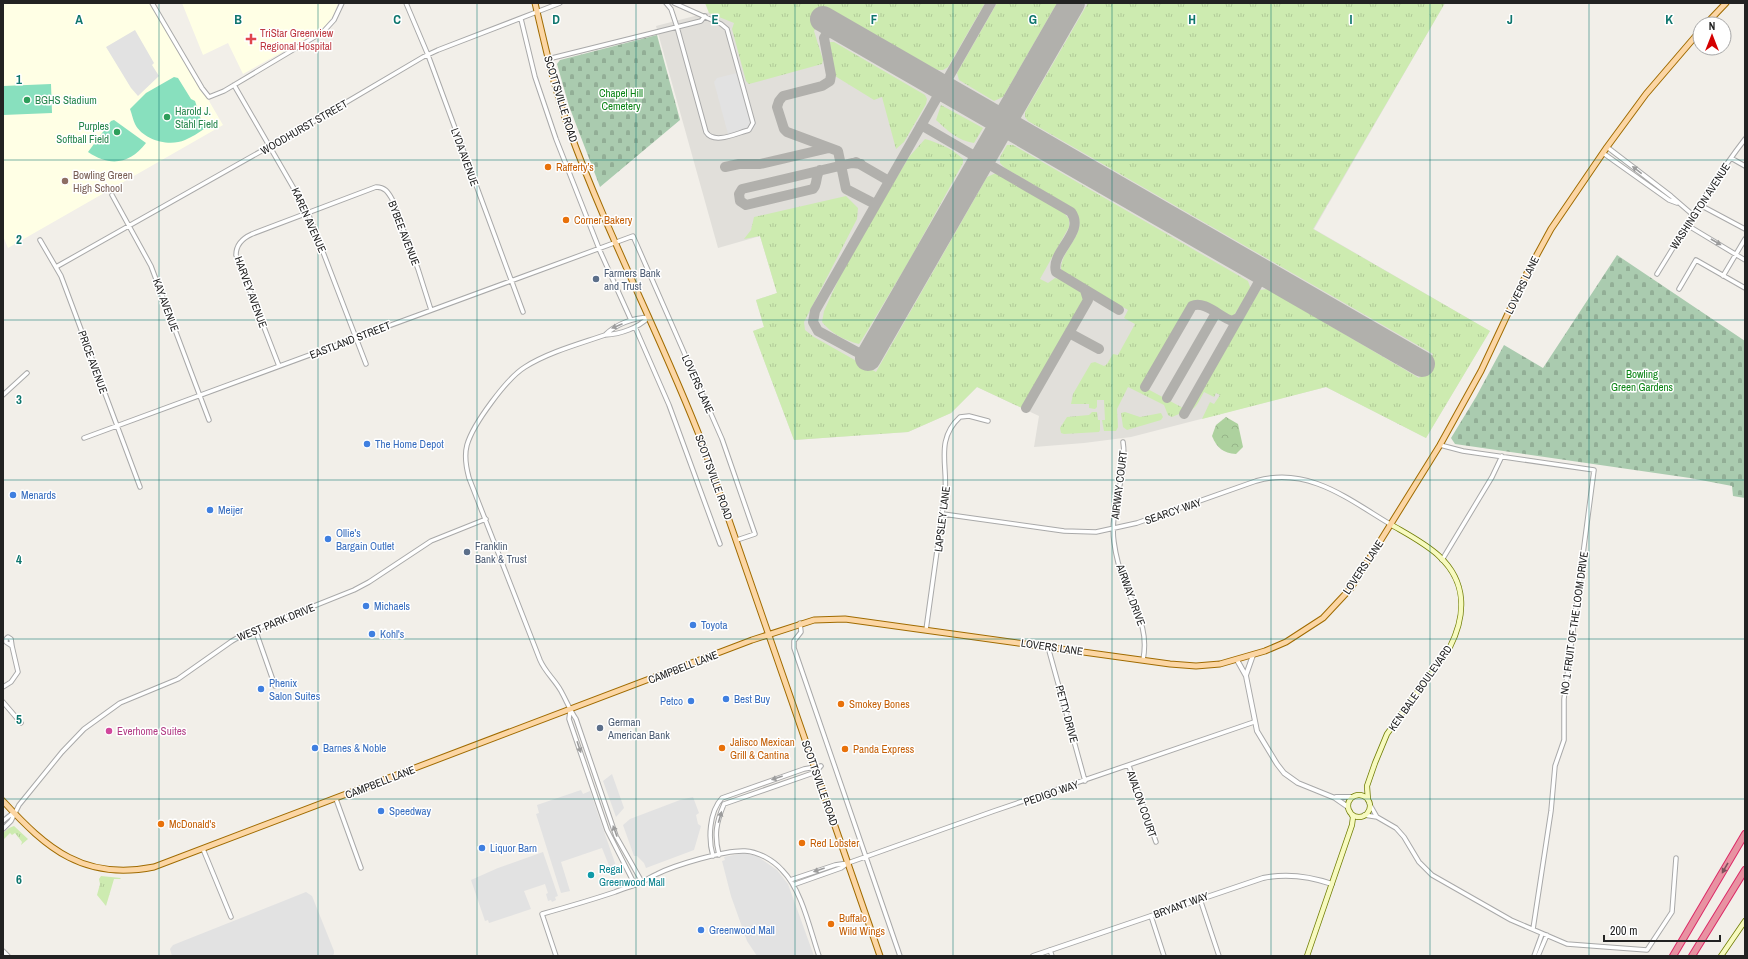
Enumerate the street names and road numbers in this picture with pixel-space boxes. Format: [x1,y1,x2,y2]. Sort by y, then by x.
street label: SCOTTSVILLE ROAD [541,54,581,144]
street label: WOODHURST STREET [258,96,350,158]
street label: LYDA AVENUE [448,126,482,188]
street label: WASHINGTON AVENUE [1667,160,1733,252]
street label: KAREN AVENUE [288,185,330,255]
street label: BYBEE AVENUE [385,199,423,267]
street label: HARVEY AVENUE [232,254,270,330]
street label: LOVERS LANE [1502,254,1542,316]
street label: KAY AVENUE [150,276,182,334]
street label: EASTLAND STREET [307,318,393,362]
street label: PRICE AVENUE [75,329,111,395]
street label: LOVERS LANE [679,353,717,415]
street label: SCOTTSVILLE ROAD [692,432,736,522]
street label: AIRWAY COURT [1108,450,1130,521]
street label: LAPSLEY LANE [931,485,953,553]
street label: SEARCY WAY [1143,495,1203,527]
street label: LOVERS LANE [1340,537,1386,597]
street label: NO 1 FRUIT OF THE LOOM DRIVE [1557,550,1591,696]
street label: AIRWAY DRIVE [1113,561,1149,628]
street label: WEST PARK DRIVE [235,600,317,644]
street label: LOVERS LANE [1020,636,1084,658]
street label: KEN BALE BOULEVARD [1385,642,1455,734]
street label: CAMPBELL LANE [646,647,720,687]
street label: PETTY DRIVE [1053,684,1081,744]
street label: SCOTTSVILLE ROAD [799,738,841,828]
street label: CAMPBELL LANE [343,762,417,802]
street label: AVALON COURT [1124,768,1160,840]
street label: PEDIGO WAY [1022,777,1080,809]
street label: BRYANT WAY [1152,889,1210,921]

